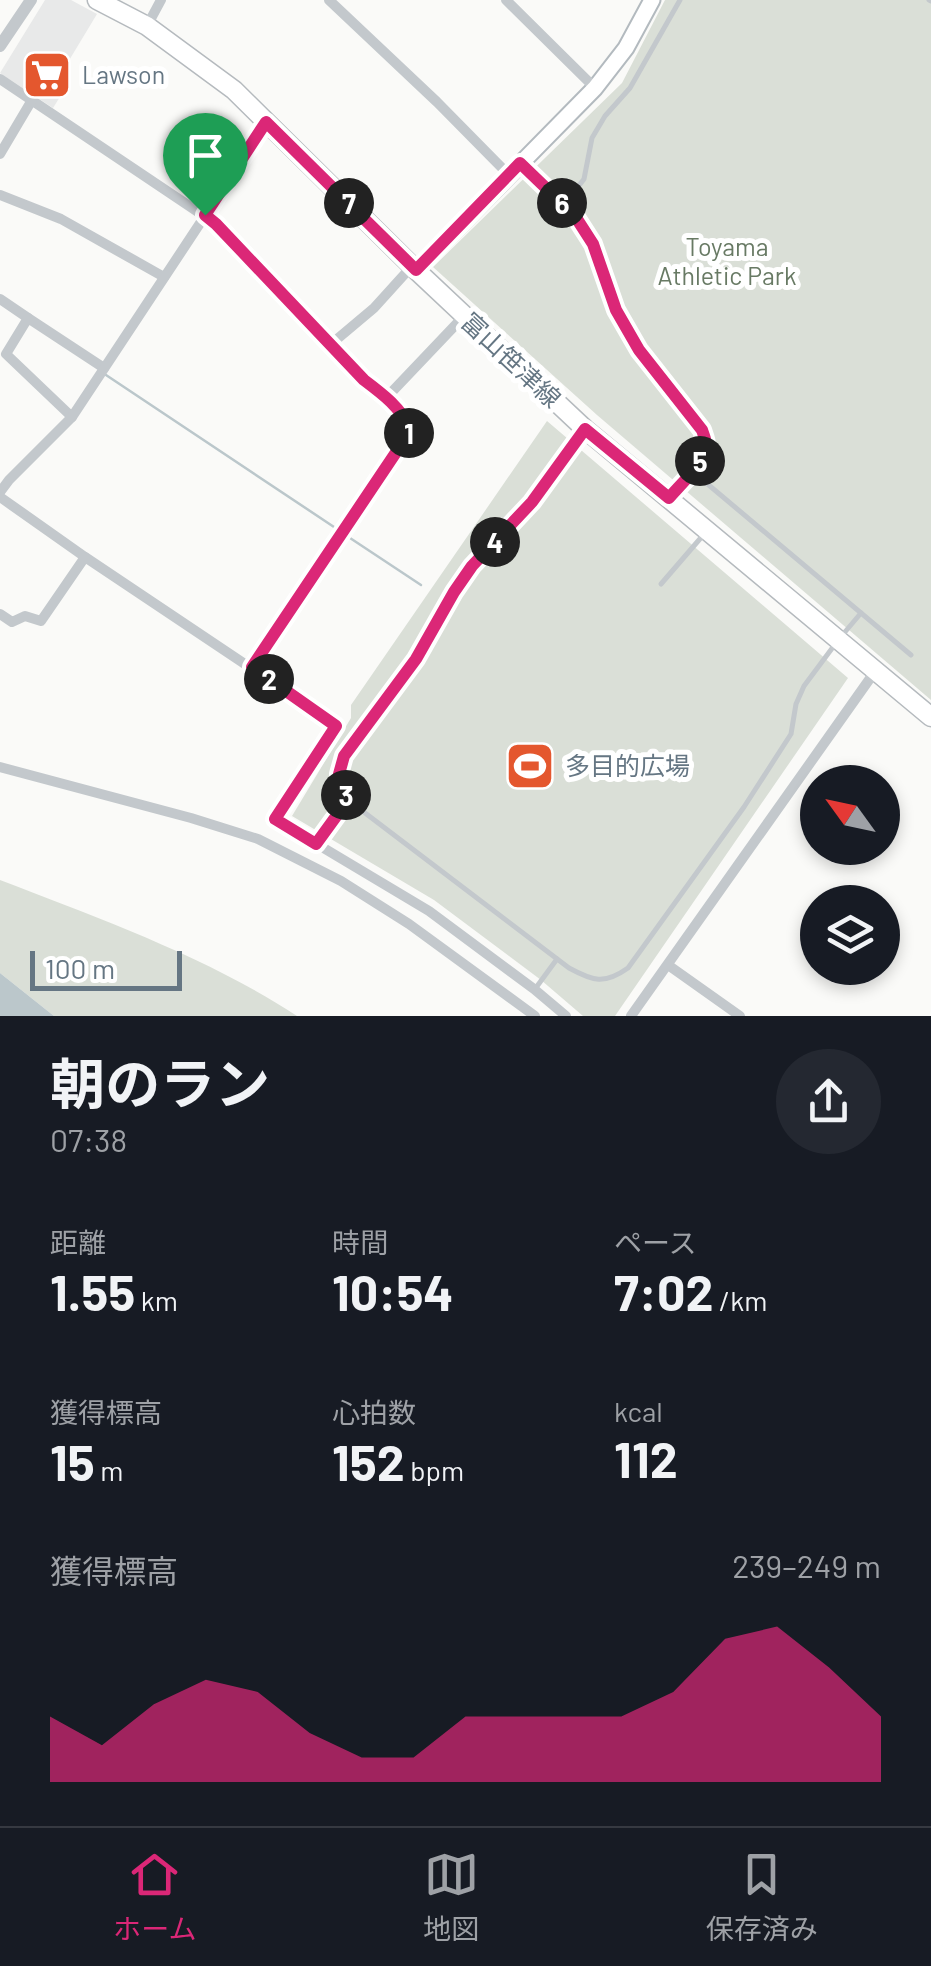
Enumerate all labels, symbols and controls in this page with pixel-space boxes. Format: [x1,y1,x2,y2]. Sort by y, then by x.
supermarket icon: Lawson [21,49,73,101]
place label: Lawson [82,59,165,89]
pin [163,113,248,216]
icon: arrive [178,128,233,183]
pin: 7 [324,178,374,228]
pin: 6 [537,178,587,228]
text: 7 [342,186,356,220]
text: 6 [554,186,570,220]
park label: Toyama Athletic Park [658,231,796,290]
street label: 富山笹津線 [456,306,568,413]
pin: 1 [384,408,434,458]
text: 1 [404,416,414,450]
pin: 5 [675,436,725,486]
text: 5 [692,444,708,478]
pin: 4 [470,517,520,567]
text: 4 [487,525,503,559]
pin: 2 [244,654,294,704]
text: 2 [261,662,277,696]
sports icon: 多目的広場 [504,740,556,792]
place label: 多目的広場 [565,750,690,780]
north arrow [800,765,900,865]
map controls [800,765,900,985]
pin: 3 [321,770,371,820]
text: 3 [338,778,354,812]
button: layers [800,885,900,985]
scale bar [30,946,182,990]
text: 100 m [45,951,115,985]
text: 朝のラン [50,1049,270,1115]
button: share [776,1049,881,1154]
text: 07:38 [50,1120,127,1158]
text: 距離 [50,1225,106,1259]
text: 時間 [332,1225,388,1259]
text: ペース [614,1225,697,1259]
text: 1.55 [50,1261,135,1321]
text: 10:54 [332,1261,454,1321]
text: 7:02 [614,1261,714,1321]
text: km [135,1283,178,1317]
text: /km [714,1283,767,1317]
text: kcal [614,1394,663,1428]
text: 獲得標高 [50,1395,162,1429]
text: 心拍数 [332,1395,416,1429]
text: 112 [614,1428,678,1488]
text: 15 [50,1431,95,1491]
text: 152 [332,1431,405,1491]
text: m [95,1453,123,1487]
text: bpm [405,1453,464,1487]
text: 239–249 m [732,1546,881,1584]
text: 獲得標高 [50,1551,178,1589]
tab: ホーム [113,1847,196,1947]
tab: 地図 [423,1847,479,1947]
tab: 保存済み [706,1847,818,1947]

